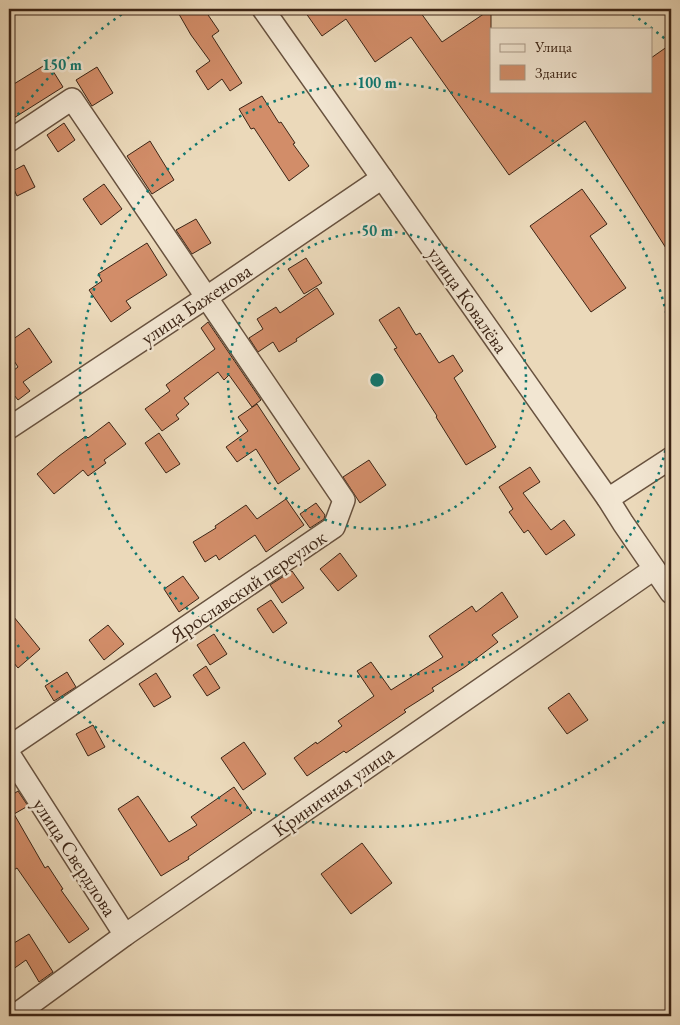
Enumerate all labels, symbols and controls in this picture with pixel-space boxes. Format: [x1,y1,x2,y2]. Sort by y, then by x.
legend [490,28,652,92]
text: Улица [534,37,572,56]
text: 150 m [42,55,82,74]
text: Здание [535,63,577,82]
text: 100 m [357,73,397,92]
text: 50 m [361,221,393,240]
street label: улица Ковалёва [422,242,514,358]
street label: улица Баженова [136,257,256,351]
centre of rings [368,371,386,389]
street label: Ярославский переулок [164,524,332,649]
street label: Криничная улица [267,740,399,842]
street label: улица Свердлова [27,793,123,921]

